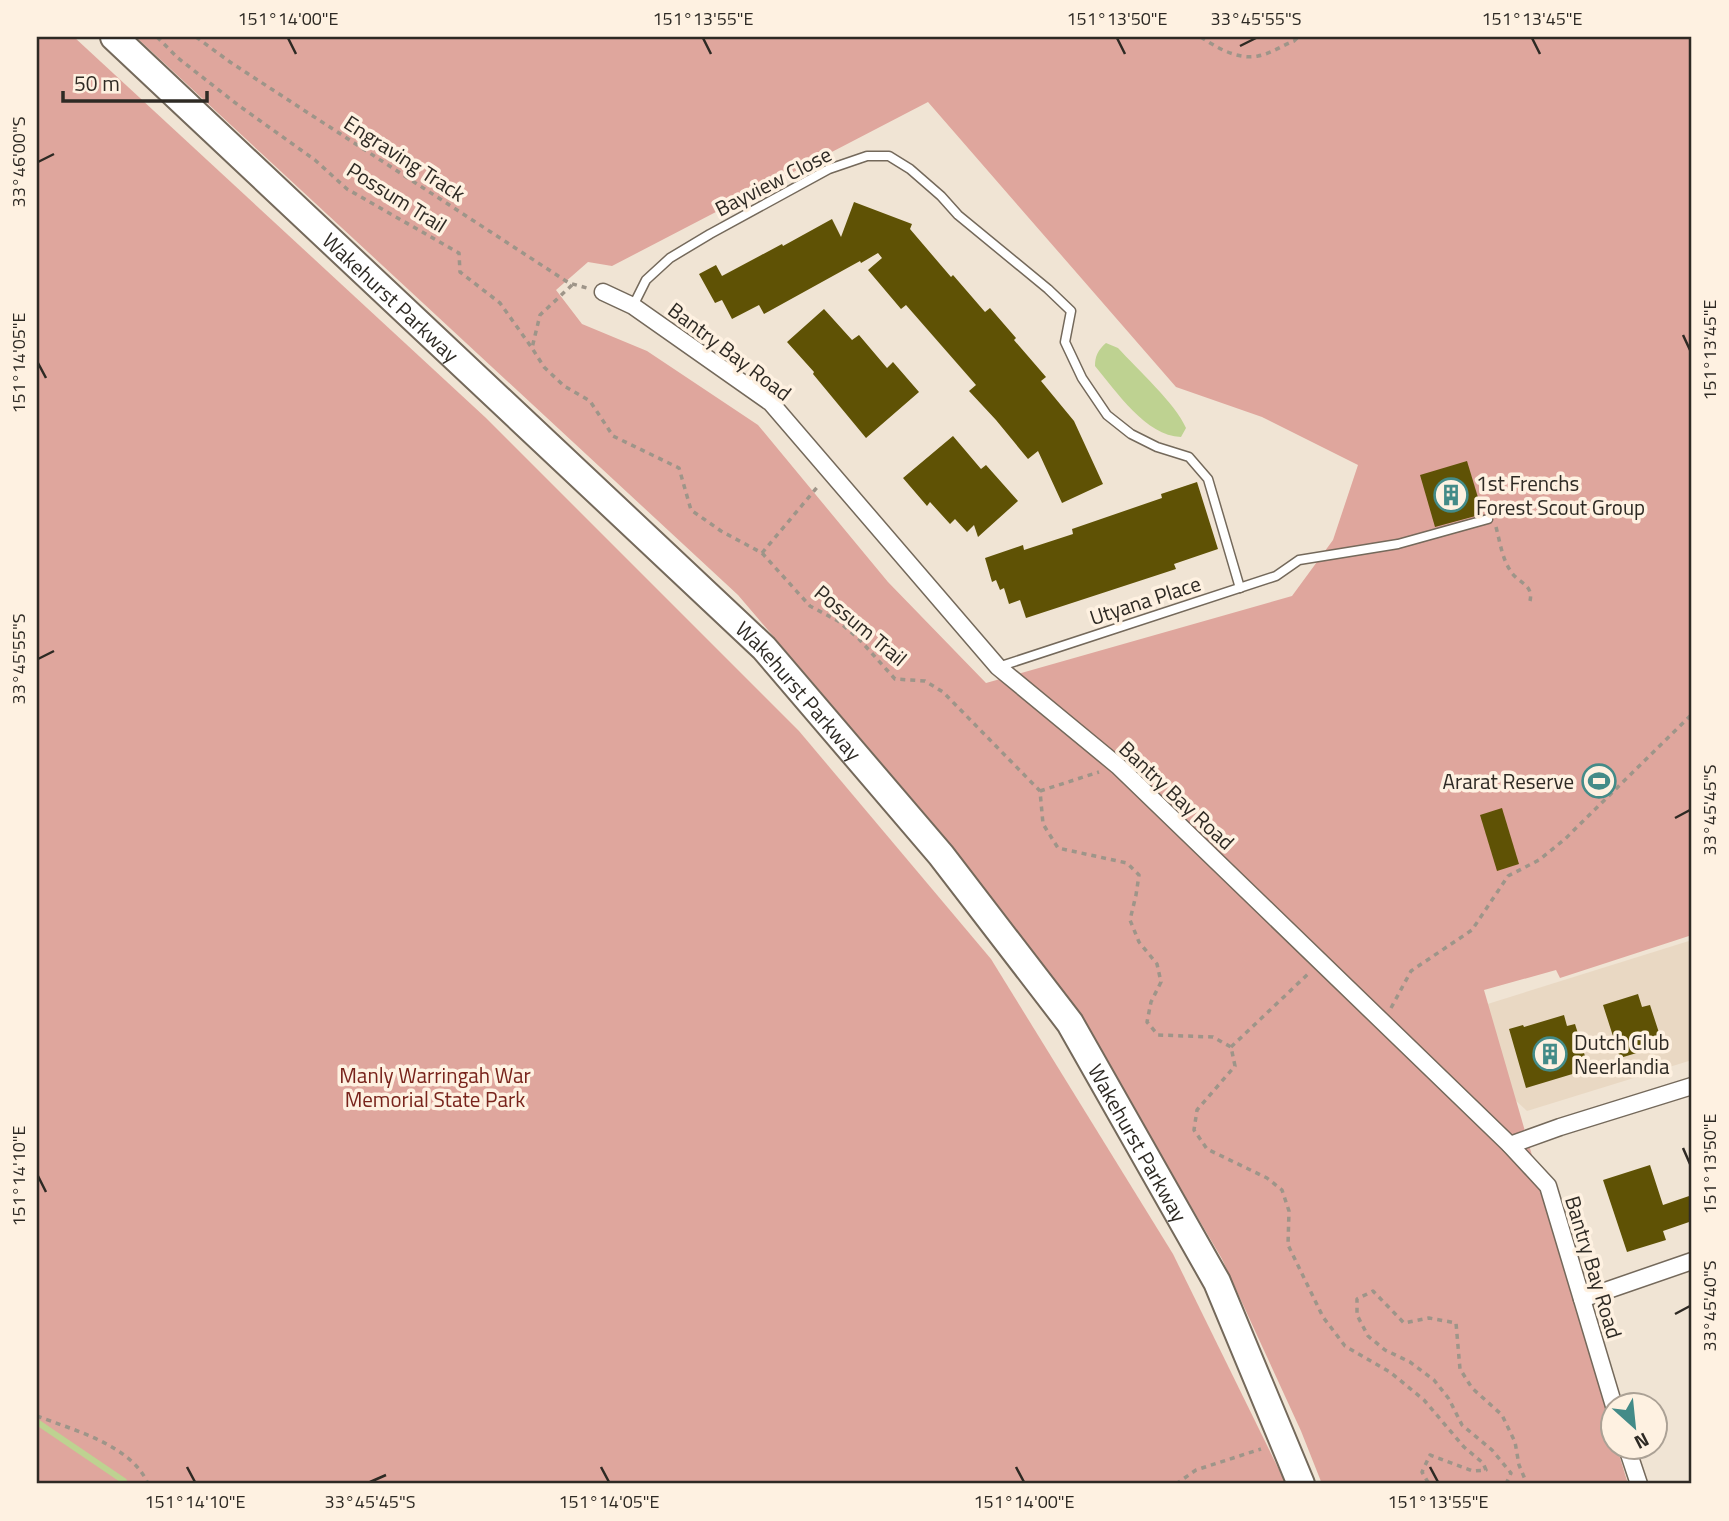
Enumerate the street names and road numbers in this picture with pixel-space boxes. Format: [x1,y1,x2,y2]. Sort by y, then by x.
street label: Engraving Track [338,107,472,209]
street label: Bayview Close [709,138,837,224]
street label: Possum Trail [341,154,453,240]
street label: Wakehurst Parkway [315,225,466,370]
street label: Bantry Bay Road [661,294,799,408]
street label: Utyana Place [1085,567,1205,633]
street label: Possum Trail [808,576,914,674]
street label: Wakehurst Parkway [728,613,870,768]
street label: Bantry Bay Road [1112,733,1242,857]
street label: Wakehurst Parkway [1080,1058,1196,1228]
street label: Bantry Bay Road [1557,1192,1631,1342]

